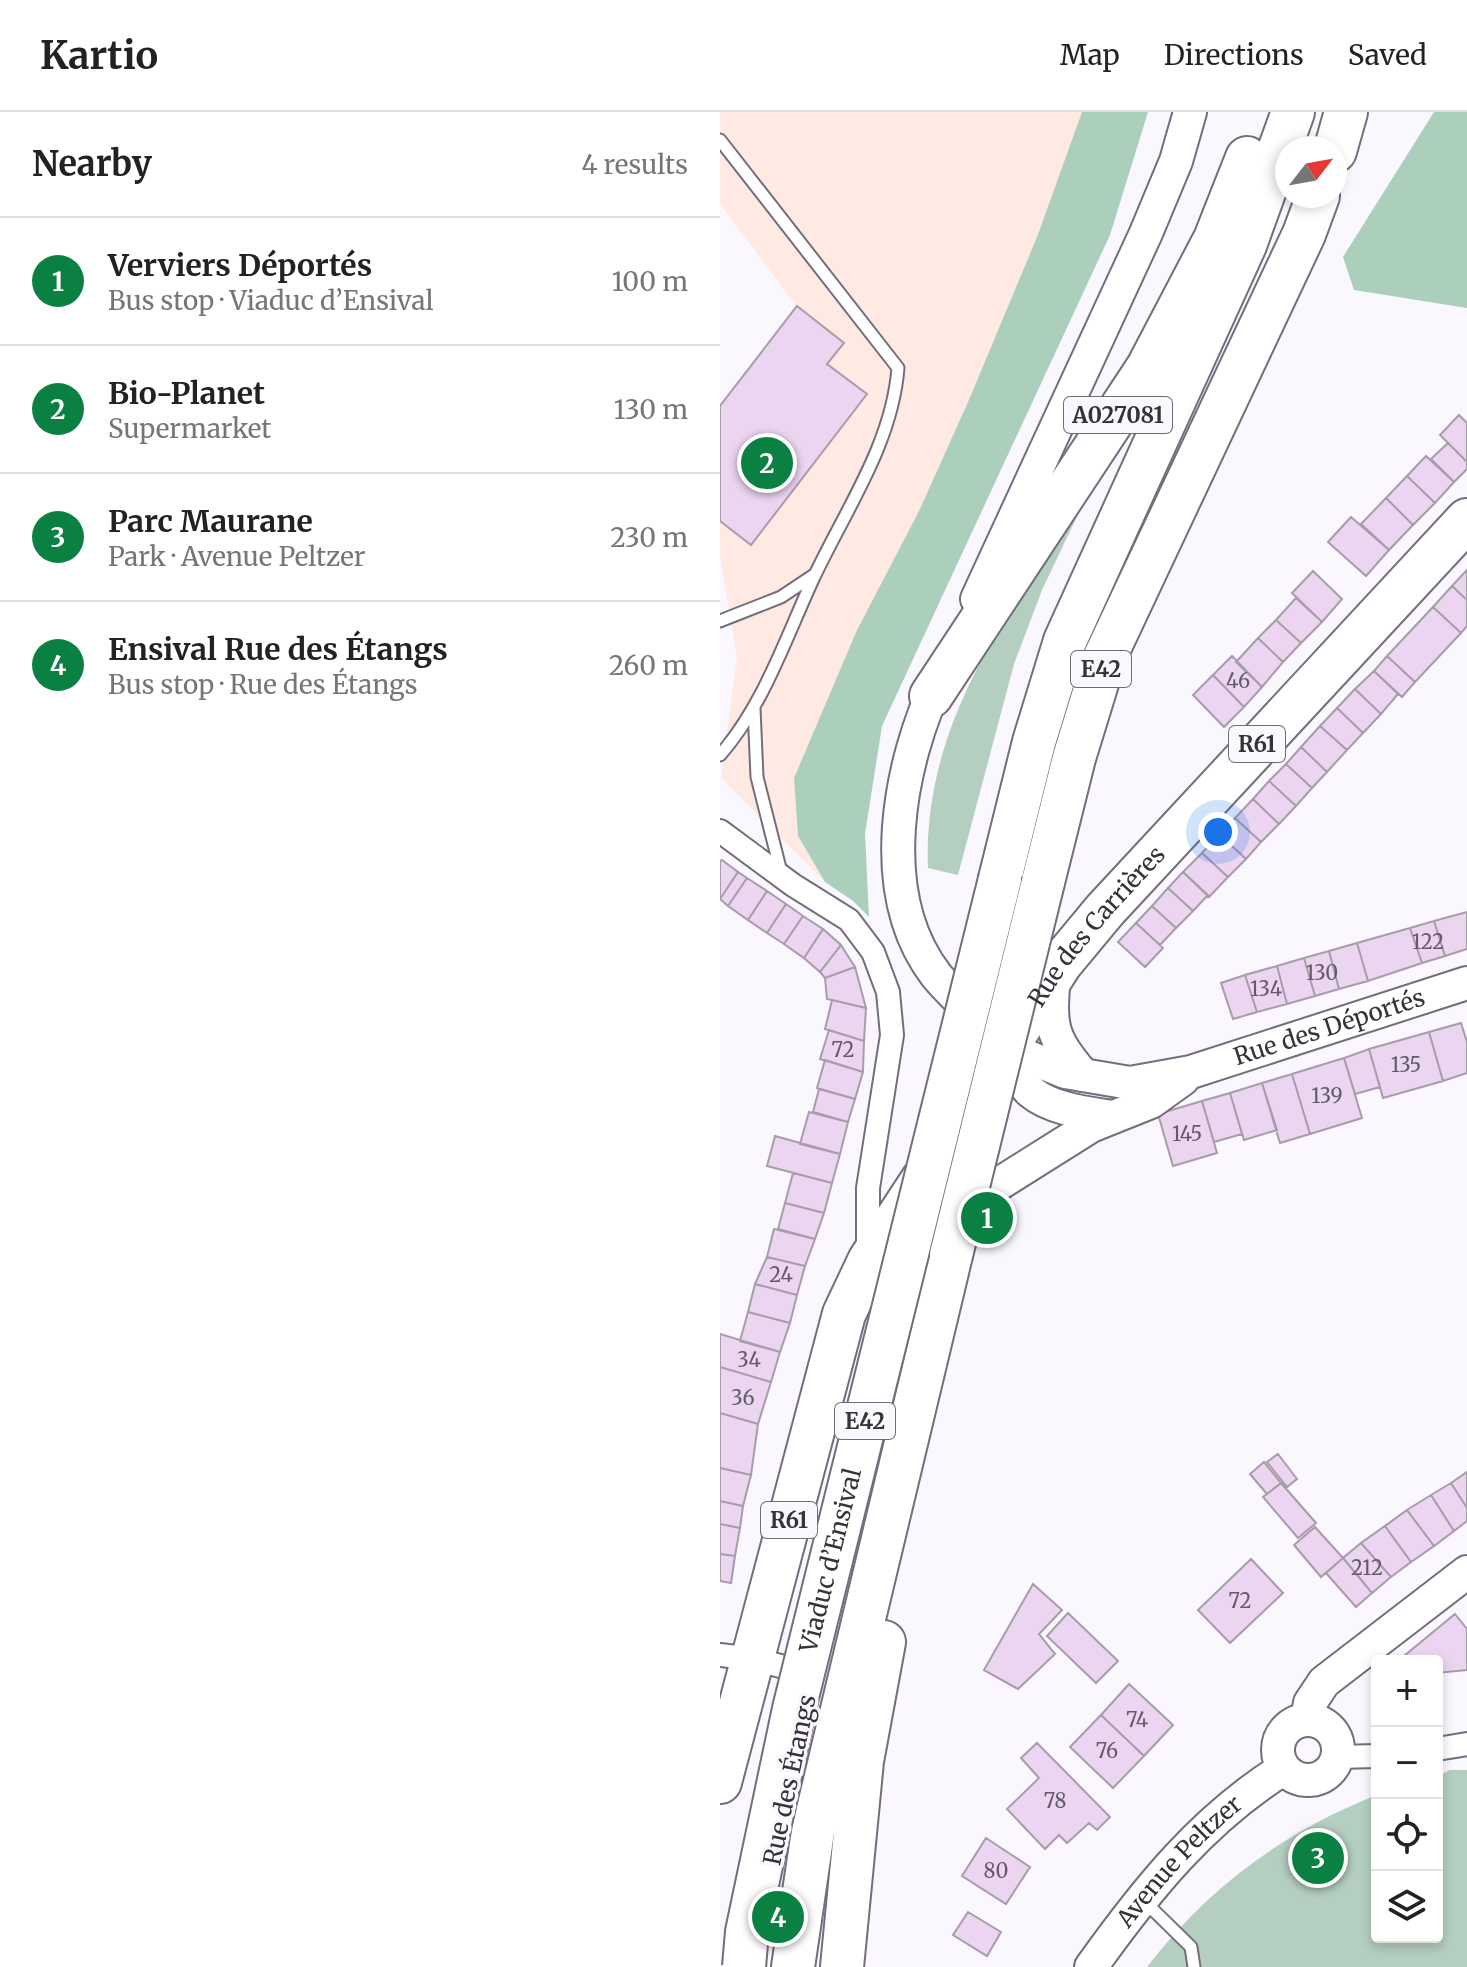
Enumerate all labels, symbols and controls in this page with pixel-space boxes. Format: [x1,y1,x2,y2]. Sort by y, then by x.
text: Kartio [40,32,158,79]
text: Map [1060,37,1120,73]
text: Directions [1164,37,1304,73]
text: Saved [1348,37,1427,73]
north arrow [1275,136,1347,208]
text: Nearby [32,143,152,185]
text: 4 results [581,148,688,181]
text: Verviers Déportés [108,246,372,284]
text: 1 [52,265,64,298]
text: 100 m [612,265,688,298]
text: Bus stop · Viaduc d’Ensival [108,284,434,317]
text: Bio-Planet [108,374,265,412]
text: 2 [50,393,66,426]
text: 130 m [614,393,688,426]
road number: A027081 [1064,397,1172,433]
text: Supermarket [108,412,272,445]
pin: 2 [741,433,793,493]
text: Parc Maurane [108,502,313,540]
text: 3 [51,521,65,554]
text: 230 m [610,521,688,554]
text: Park · Avenue Peltzer [108,540,365,573]
text: Ensival Rue des Étangs [108,630,448,668]
text: 4 [50,649,66,682]
text: 260 m [609,649,688,682]
road number: E42 [1071,651,1131,687]
text: Bus stop · Rue des Étangs [108,668,418,701]
house number: 46 [1226,668,1250,693]
road number: R61 [1229,726,1285,762]
your location [1198,812,1238,852]
street label: Rue des Carrières [1021,839,1172,1013]
house number: 122 [1412,929,1444,954]
house number: 130 [1306,960,1338,985]
house number: 134 [1250,976,1282,1001]
street label: Rue des Déportés [1230,982,1429,1072]
house number: 72 [832,1037,854,1062]
house number: 135 [1391,1052,1421,1077]
house number: 139 [1311,1083,1343,1108]
house number: 145 [1172,1121,1202,1146]
pin: 1 [961,1188,1013,1248]
house number: 24 [769,1262,793,1287]
house number: 34 [737,1347,761,1372]
house number: 36 [731,1385,755,1410]
road number: E42 [835,1403,895,1439]
street label: Viaduc d’Ensival [792,1465,868,1657]
road number: R61 [761,1502,817,1538]
house number: 212 [1351,1555,1383,1580]
house number: 72 [1229,1588,1251,1613]
map controls [1371,1655,1443,1943]
button: + [1371,1655,1443,1727]
street label: Rue des Étangs [755,1692,823,1868]
house number: 74 [1126,1707,1148,1732]
button: − [1371,1727,1443,1799]
house number: 76 [1096,1738,1118,1763]
house number: 78 [1044,1788,1066,1813]
street label: Avenue Peltzer [1109,1788,1248,1934]
button: locate [1371,1799,1443,1871]
pin: 3 [1292,1828,1344,1888]
house number: 80 [984,1858,1008,1883]
button: layers [1371,1871,1443,1943]
pin: 4 [752,1887,804,1947]

